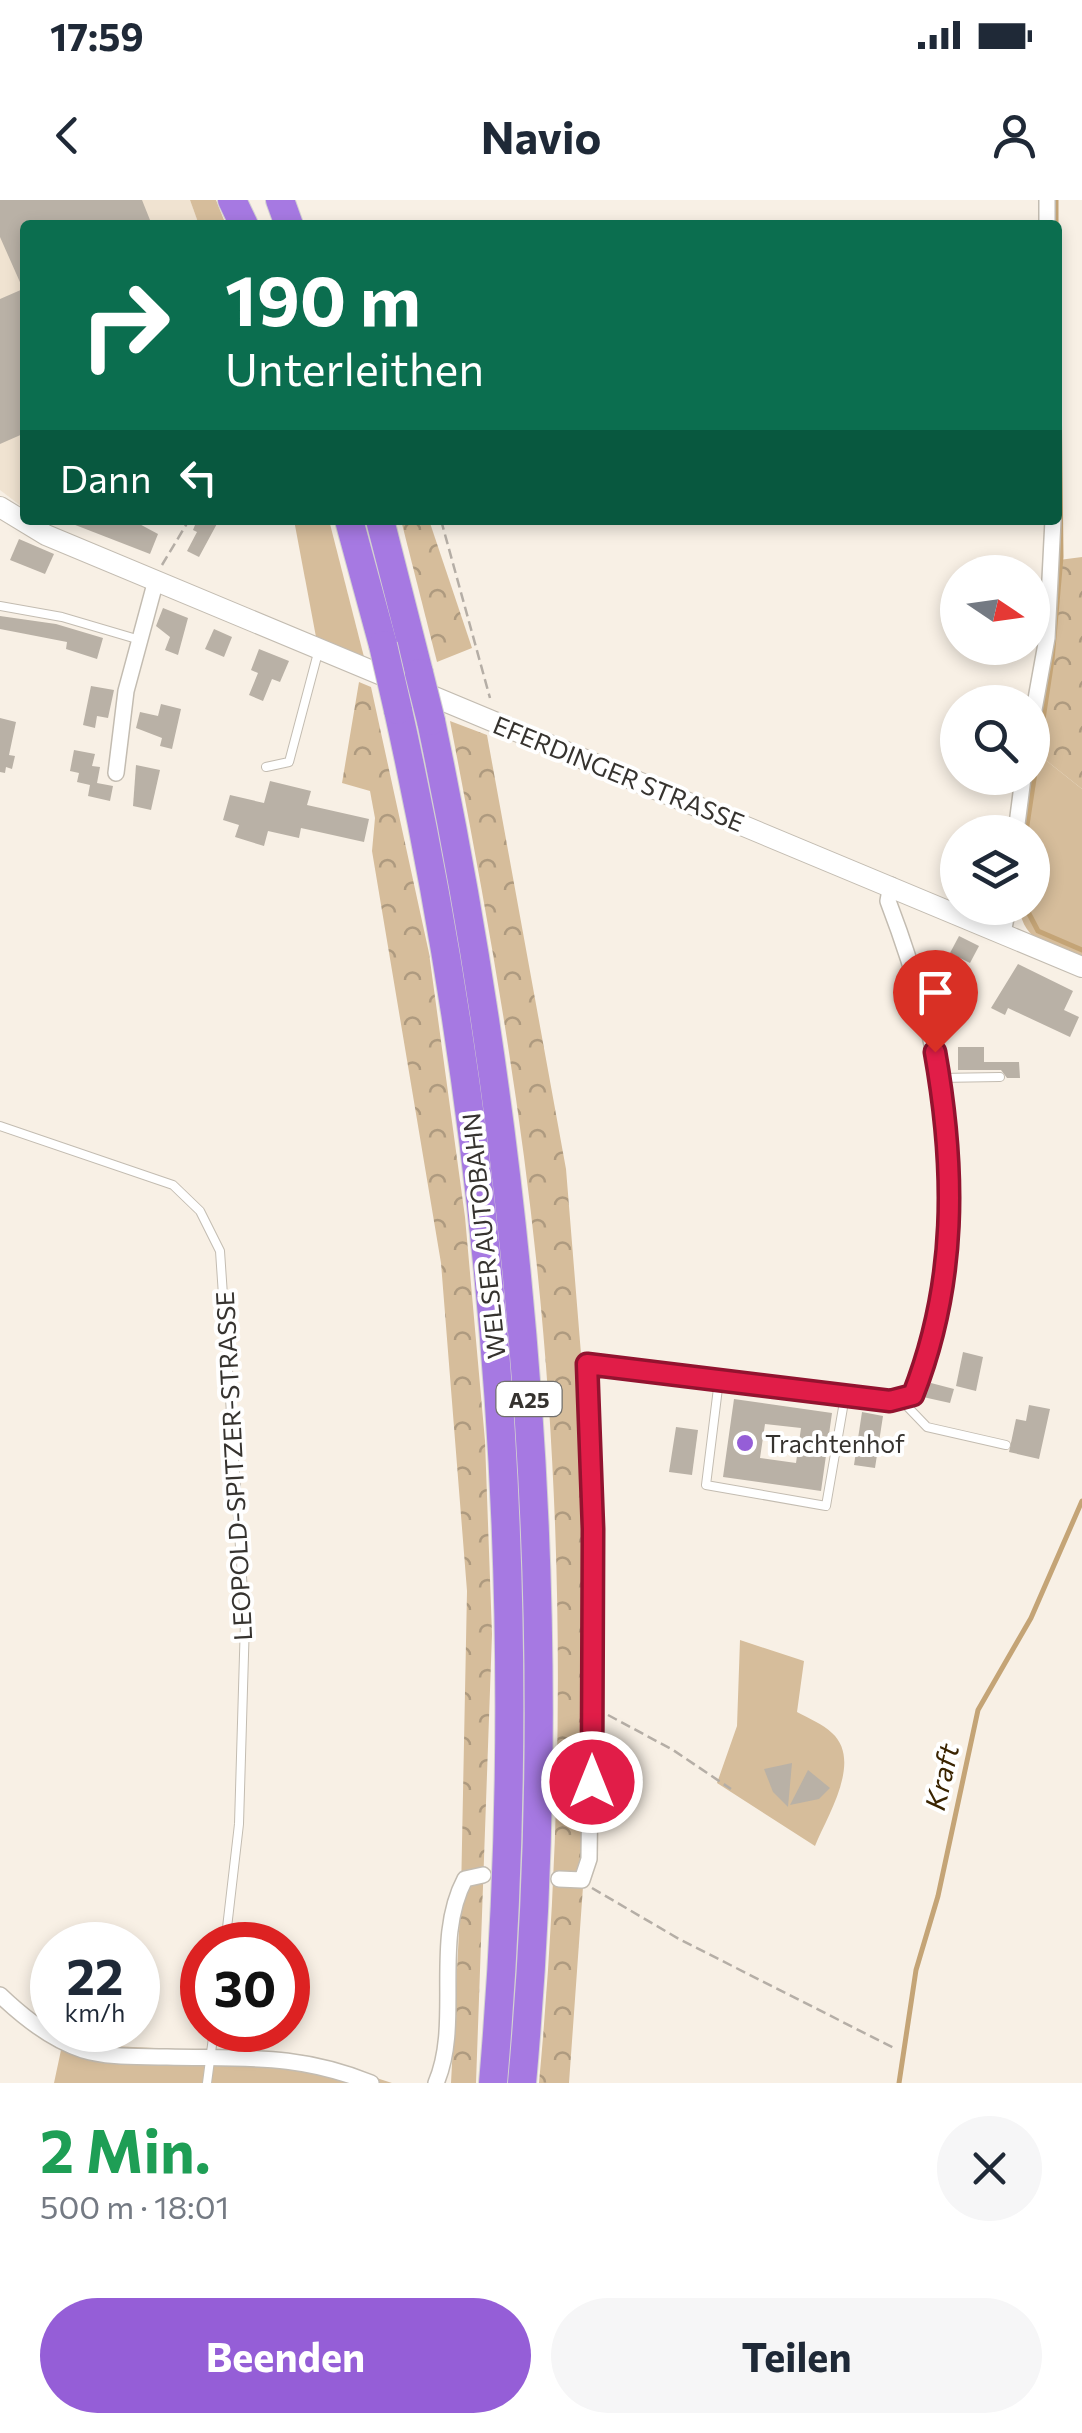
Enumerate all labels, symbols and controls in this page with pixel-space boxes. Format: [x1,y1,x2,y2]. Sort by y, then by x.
text: 17:59 [50,12,144,59]
icon: back [40,108,95,163]
text: Navio [481,108,601,163]
icon: person [987,108,1042,163]
text: 190 m [225,255,421,340]
icon: right [60,260,190,390]
text: Unterleithen [225,340,484,395]
icon: left [171,450,226,505]
text: Dann [60,454,151,501]
north arrow [940,555,1050,665]
map controls [940,555,1050,925]
button: search [940,685,1050,795]
street label: EFERDINGER STRASSE [489,709,749,837]
button: layers [940,815,1050,925]
pin [893,950,978,1053]
icon: arrive [908,965,963,1020]
street label: WELSER AUTOBAHN [455,1112,511,1360]
street label: LEOPOLD-SPITZER-STRASSE [209,1291,257,1641]
road number: A25 [496,1382,562,1416]
place label: Trachtenhof [765,1428,905,1458]
marker: Trachtenhof [734,1432,756,1454]
position arrow [540,1730,644,1834]
water label: Kraft [917,1740,965,1813]
speed limit sign: 30 [180,1922,310,2052]
text: 22 [67,1944,123,2005]
text: km/h [65,1997,125,2027]
text: 2 Min. [40,2112,211,2185]
button: close [937,2116,1042,2221]
text: 500 m · 18:01 [40,2186,229,2226]
button: Beenden [40,2298,531,2413]
button: Teilen [551,2298,1042,2413]

